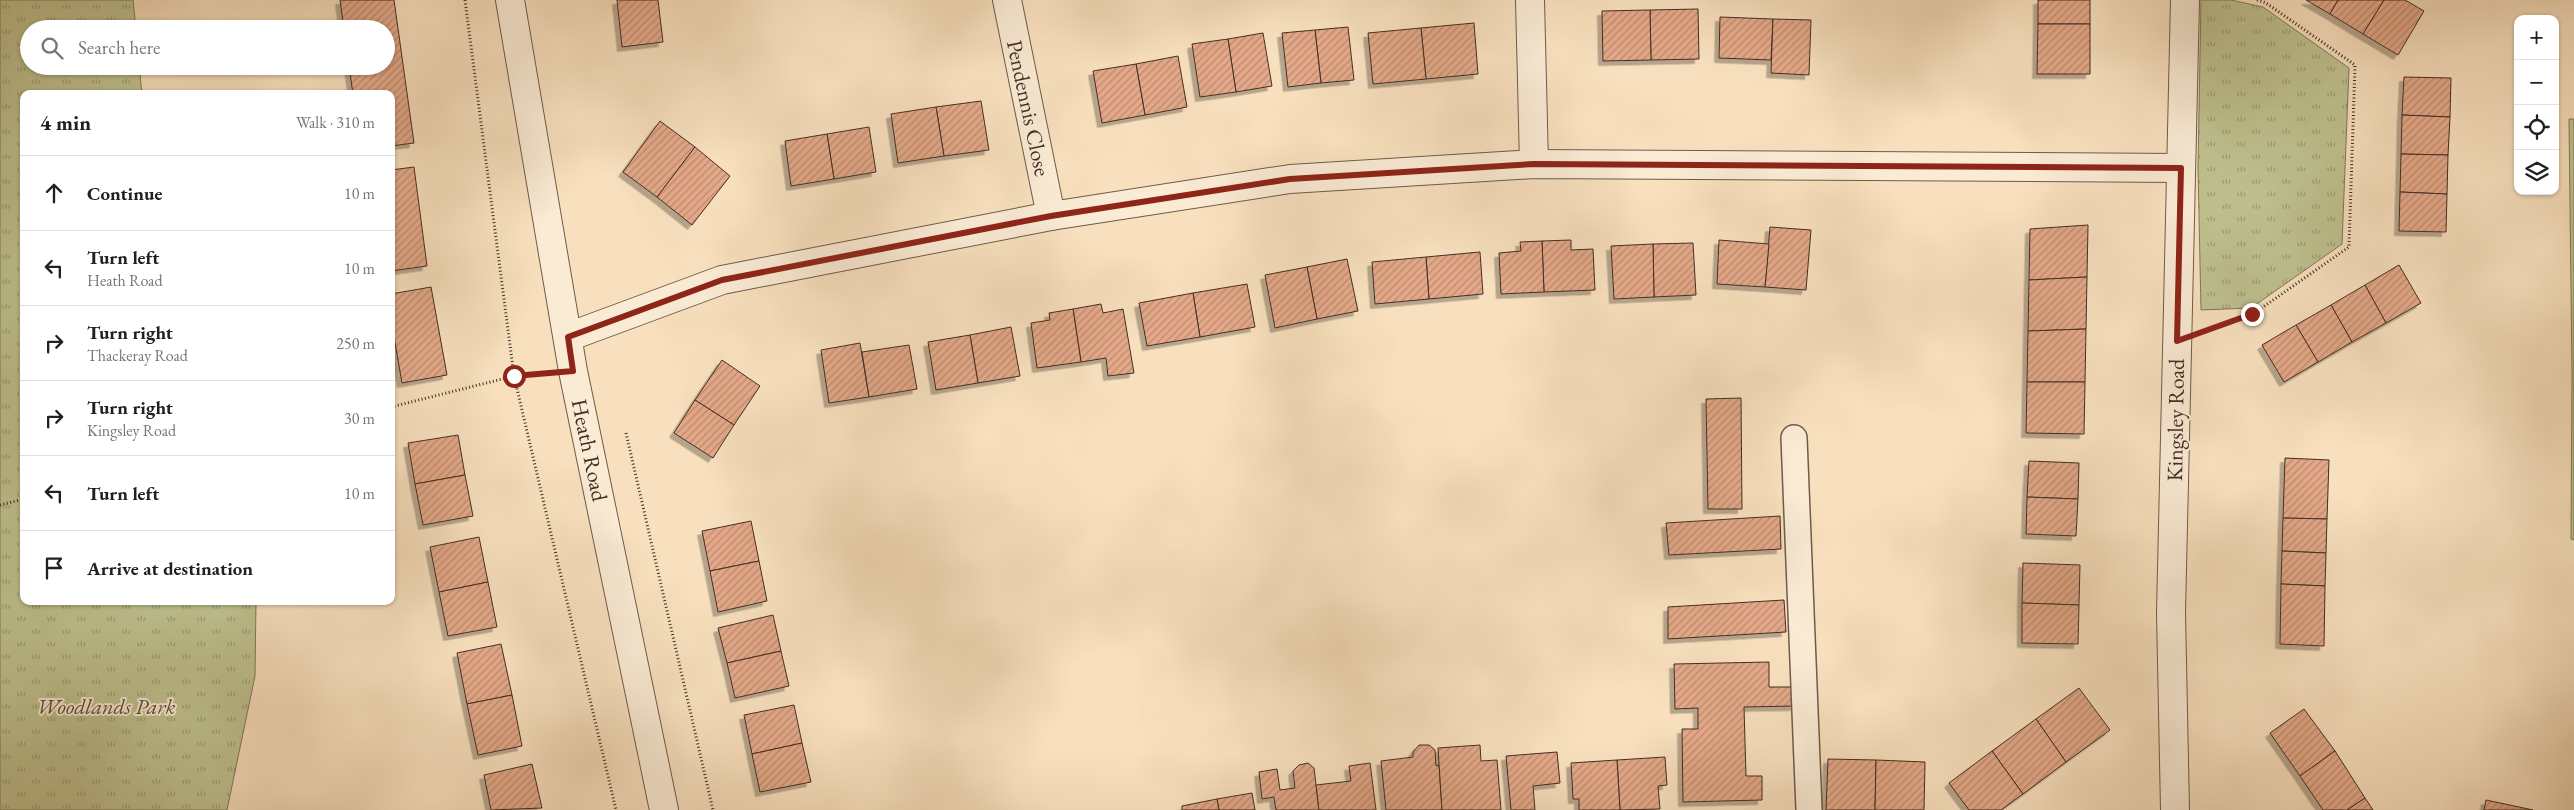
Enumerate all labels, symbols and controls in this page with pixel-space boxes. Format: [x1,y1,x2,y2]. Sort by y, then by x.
map controls [2514,15,2559,195]
button: + [2514,15,2559,60]
search box [20,20,395,75]
icon: search [38,34,66,62]
text: Search here [78,35,160,60]
street label: Pendennis Close [1000,37,1057,179]
button: − [2514,60,2559,105]
button: locate [2514,105,2559,150]
text: 4 min [40,109,91,136]
text: Walk · 310 m [296,112,375,133]
button: layers [2514,150,2559,195]
icon: ahead [40,179,68,207]
text: Continue [87,181,162,206]
text: 10 m [344,183,375,204]
text: Turn left [87,245,159,270]
icon: left [40,254,68,282]
text: 10 m [344,258,375,279]
text: Heath Road [87,270,163,291]
route end [2241,303,2264,326]
text: Turn right [87,320,173,345]
icon: right [40,329,68,357]
text: 250 m [336,333,375,354]
text: Thackeray Road [87,345,188,366]
street label: Kingsley Road [2160,358,2191,482]
route start [503,365,526,388]
text: Turn right [87,395,173,420]
street label: Heath Road [565,396,615,505]
icon: right [40,404,68,432]
text: 30 m [344,408,375,429]
text: Kingsley Road [87,420,176,441]
icon: left [40,479,68,507]
text: Turn left [87,481,159,506]
text: 10 m [344,483,375,504]
icon: arrive [40,554,68,582]
text: Arrive at destination [87,556,253,581]
park label: Woodlands Park [36,692,176,721]

